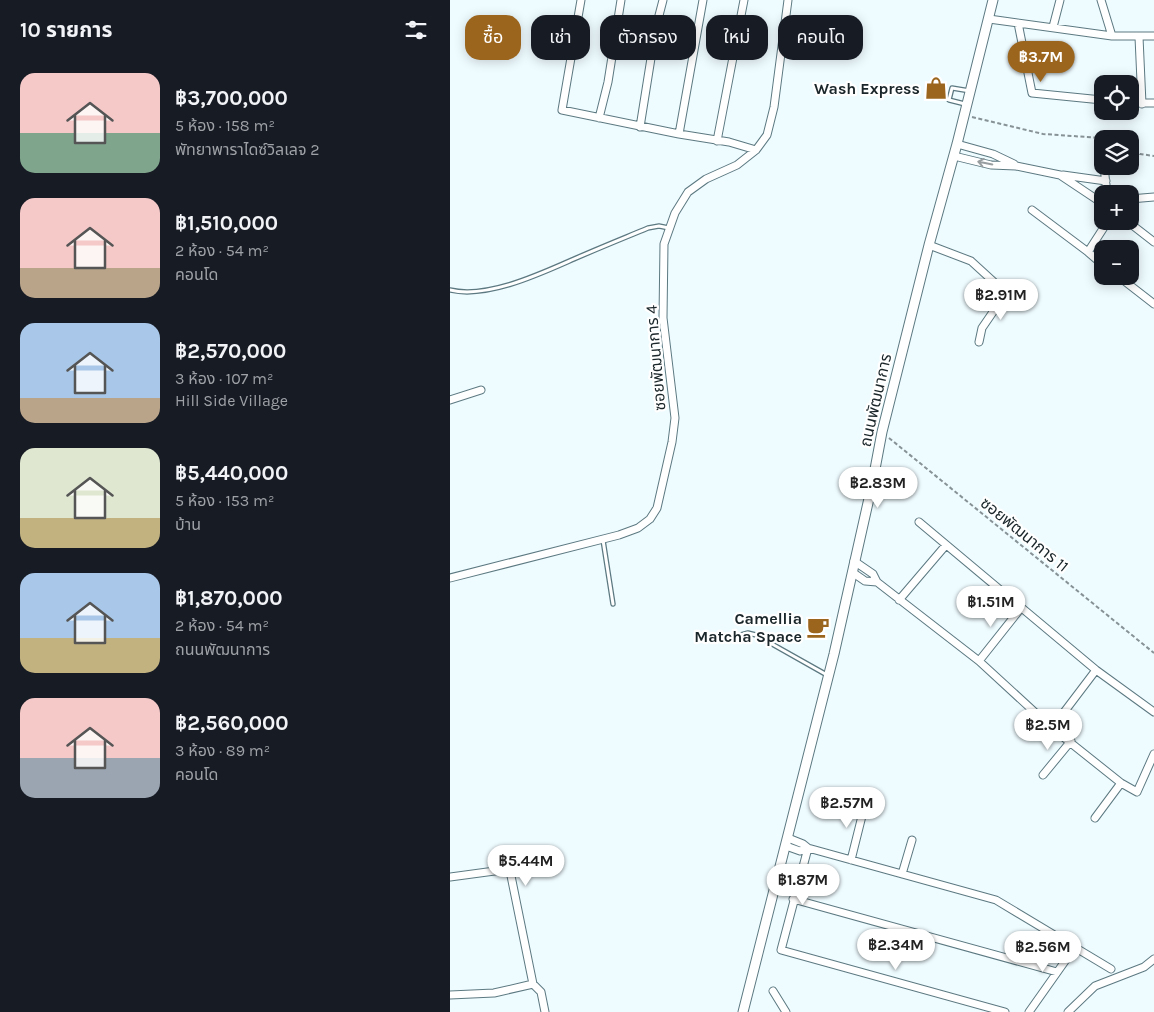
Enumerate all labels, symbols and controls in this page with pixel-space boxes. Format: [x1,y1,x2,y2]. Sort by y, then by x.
chip: ซื้อ [465,15,521,60]
chip: เช่า [531,15,590,60]
chip: ตัวกรอง [600,15,696,60]
chip: ใหม่ [706,15,768,60]
chip: คอนโด [778,15,863,60]
icon: filters [402,16,430,44]
text: 10 รายการ [20,18,112,42]
pin: ฿3.7M [1006,41,1076,83]
text: ฿3.7M [1019,47,1063,66]
shop icon: Wash Express [923,75,949,101]
map controls [1094,75,1139,285]
button: locate [1094,75,1139,120]
place label: Wash Express [814,79,920,98]
text: ฿3,700,000 [175,86,288,110]
icon: home [60,93,120,153]
text: 5 ห้อง · 158 m² [175,116,275,135]
button: layers [1094,130,1139,175]
text: พัทยาพาราไดซ์วิลเลจ 2 [175,140,320,159]
one-way arrow [977,158,993,167]
button: + [1094,185,1139,230]
text: ฿1,510,000 [175,211,278,235]
icon: home [60,218,120,278]
button: − [1094,240,1139,285]
text: 2 ห้อง · 54 m² [175,241,269,260]
text: คอนโด [175,265,218,284]
pin: ฿2.91M [960,278,1042,321]
text: ฿2.91M [975,285,1027,304]
street label: ซอยพัฒนาการ 4 [641,304,670,412]
text: ฿2,570,000 [175,339,286,363]
icon: home [60,343,120,403]
street label: ถนนพัฒนาการ [856,351,895,449]
text: 3 ห้อง · 107 m² [175,369,273,388]
text: Hill Side Village [175,391,288,410]
text: ฿5,440,000 [175,461,288,485]
pin: ฿2.83M [837,466,919,509]
icon: home [60,468,120,528]
text: ฿2.83M [850,473,906,492]
text: 5 ห้อง · 153 m² [175,491,274,510]
street label: ซอยพัฒนาการ 11 [977,493,1073,576]
text: บ้าน [175,515,201,534]
text: ฿1,870,000 [175,586,282,610]
pin: ฿1.51M [950,586,1032,628]
text: ฿1.51M [967,592,1015,611]
icon: home [60,593,120,653]
place label: Camellia Matcha Space [694,609,802,646]
cafe icon: Camellia Matcha Space [805,614,831,640]
text: 2 ห้อง · 54 m² [175,616,269,635]
text: ถนนพัฒนาการ [175,640,270,659]
pin: ฿2.5M [1013,708,1083,751]
text: ฿2,560,000 [175,711,289,735]
text: ฿2.5M [1025,715,1071,734]
icon: home [60,718,120,778]
text: 3 ห้อง · 89 m² [175,741,270,760]
text: คอนโด [175,765,218,784]
pin: ฿2.57M [806,786,888,829]
text: ฿2.57M [820,793,874,812]
pin: ฿5.44M [485,844,567,887]
text: ฿5.44M [498,851,554,870]
pin: ฿1.87M [762,864,844,906]
text: ฿1.87M [778,870,828,889]
pin: ฿2.34M [855,928,937,971]
pin: ฿2.56M [1002,930,1084,973]
text: ฿2.34M [868,935,924,954]
text: ฿2.56M [1015,937,1071,956]

